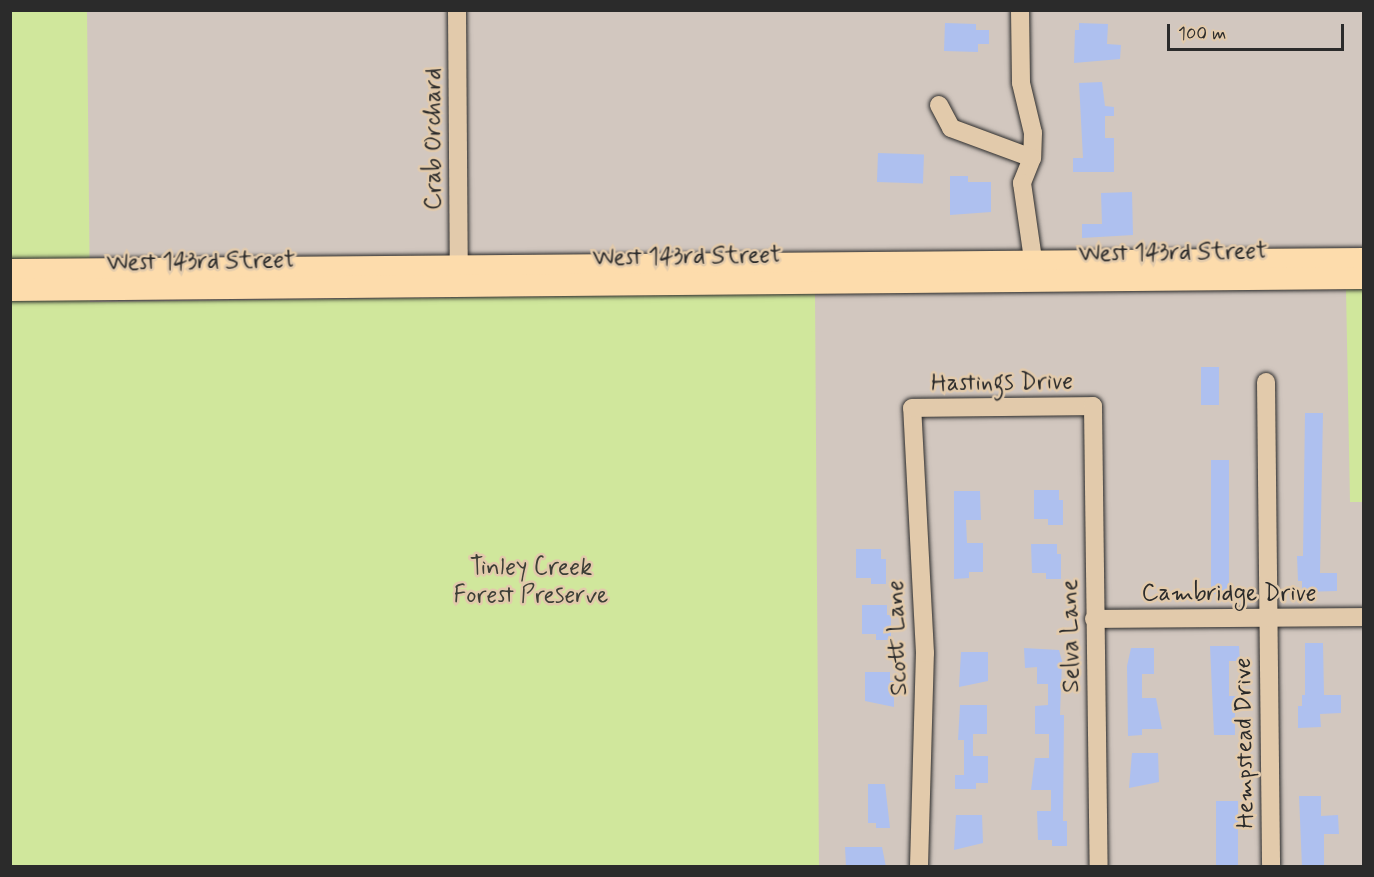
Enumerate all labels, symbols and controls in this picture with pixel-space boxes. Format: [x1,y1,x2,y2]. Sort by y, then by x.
scale bar [1170,12,1347,50]
text: 100 m [1178,22,1226,46]
street label: Crab Orchard [420,68,448,210]
street label: West 143rd Street [1079,237,1267,269]
street label: West 143rd Street [593,241,781,273]
street label: West 143rd Street [107,246,295,278]
street label: Hastings Drive [931,367,1073,399]
park label: Tinley Creek Forest Preserve [454,554,608,610]
street label: Scott Lane [882,580,914,696]
street label: Selva Lane [1056,580,1086,692]
street label: Cambridge Drive [1141,580,1317,608]
street label: Hempstead Drive [1229,658,1261,828]

